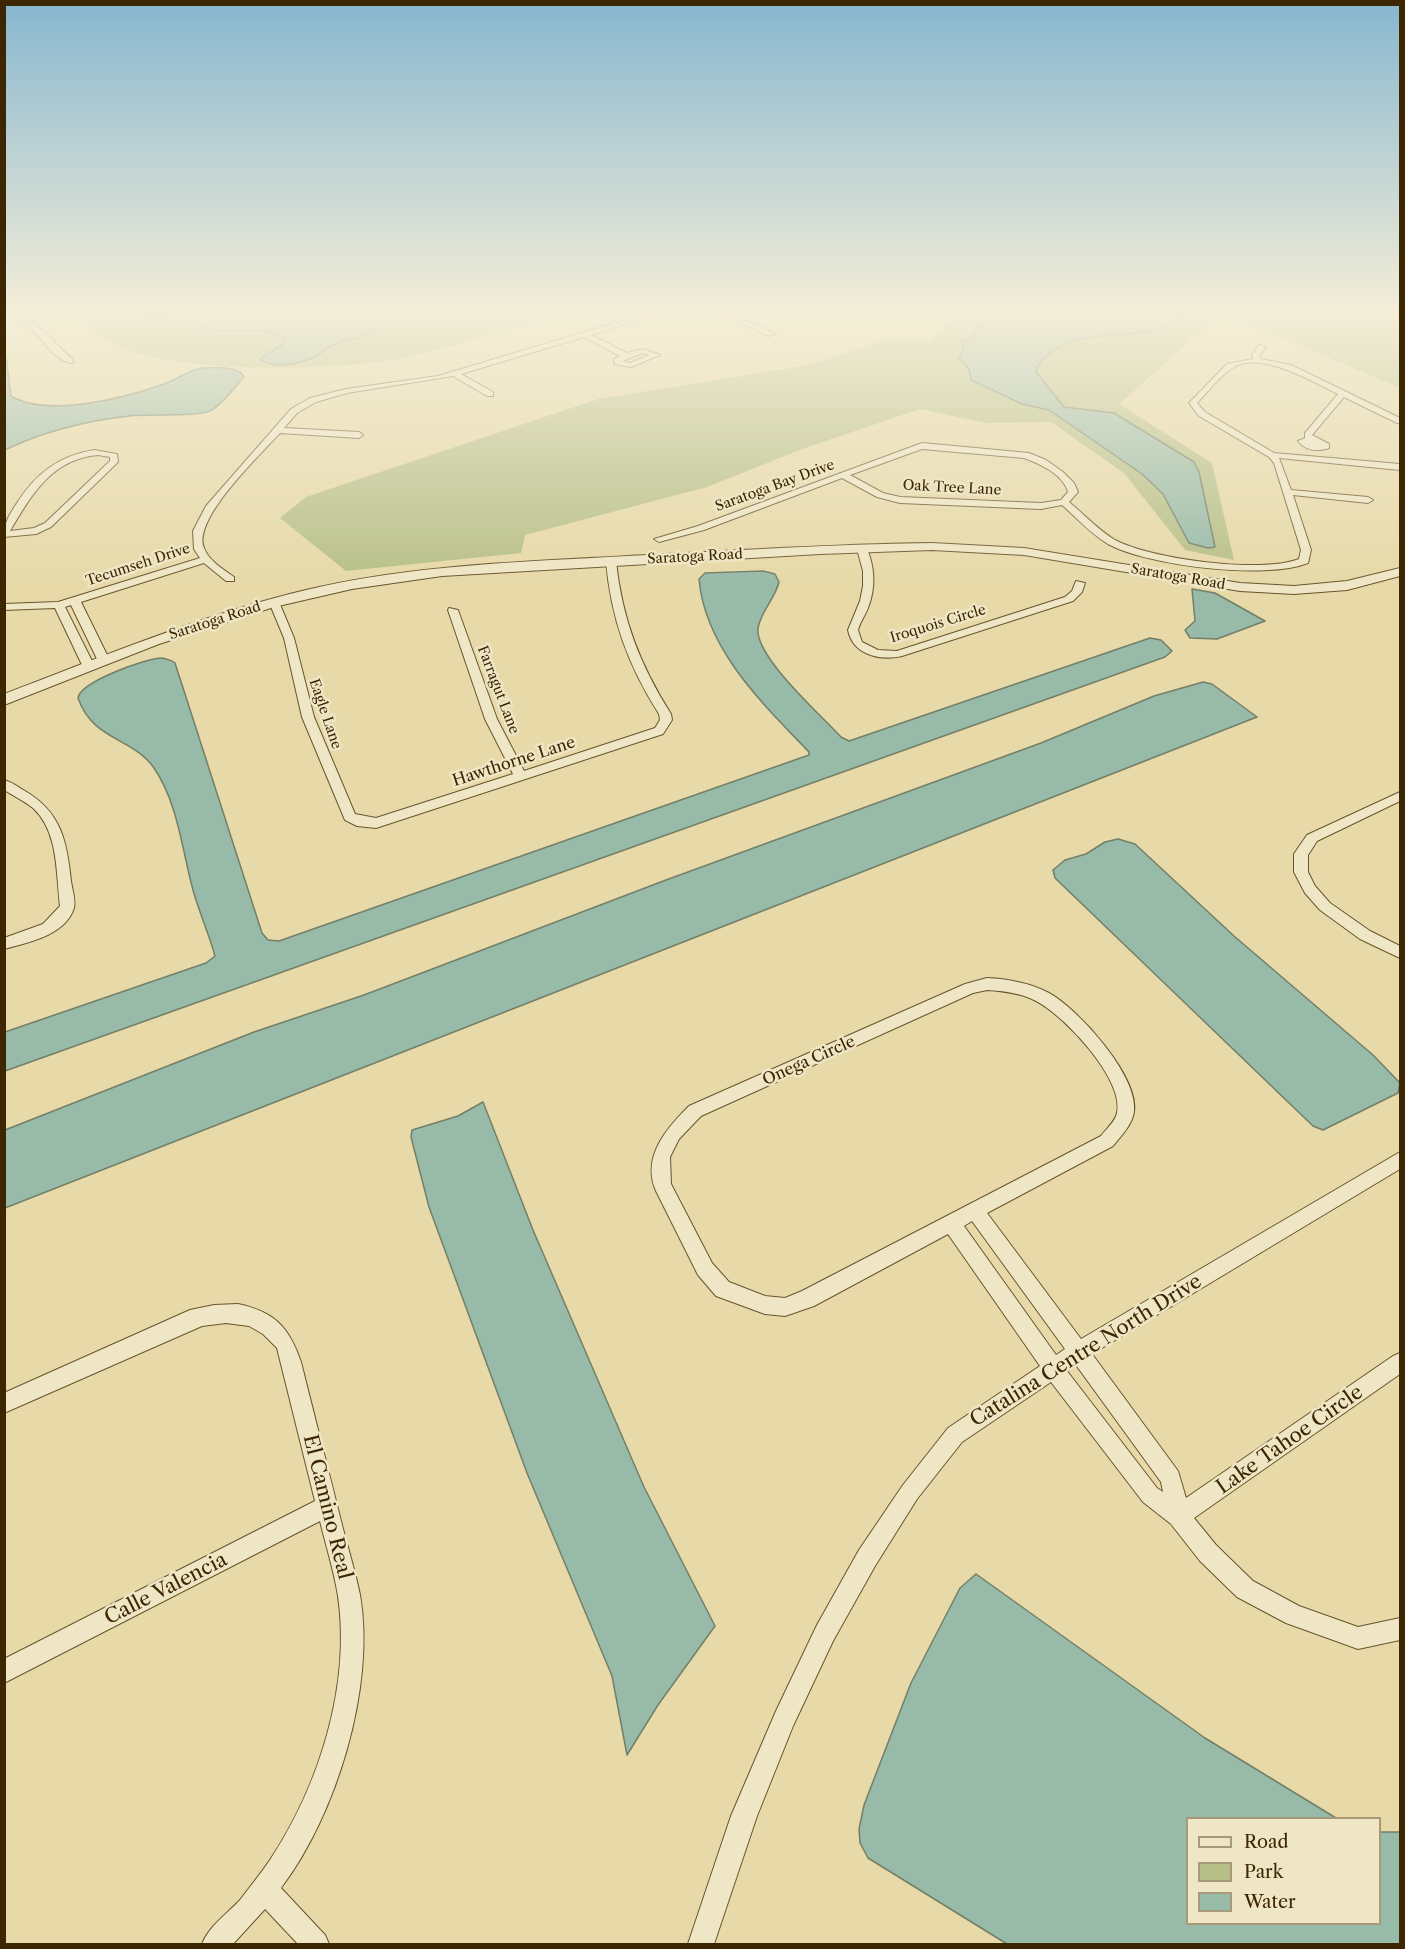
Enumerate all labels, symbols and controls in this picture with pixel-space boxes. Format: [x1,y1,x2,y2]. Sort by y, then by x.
street label: Saratoga Bay Drive [713,457,837,515]
street label: Oak Tree Lane [902,477,1002,499]
street label: Tecumseh Drive [84,540,192,590]
street label: Saratoga Road [647,546,743,568]
street label: Saratoga Road [1130,560,1226,594]
street label: Saratoga Road [167,598,263,644]
street label: Iroquois Circle [888,601,988,647]
street label: Farragut Lane [474,644,522,736]
street label: Eagle Lane [305,677,345,751]
street label: Hawthorne Lane [450,733,578,791]
street label: Onega Circle [760,1032,858,1090]
street label: Catalina Centre North Drive [966,1270,1206,1432]
street label: Lake Tahoe Circle [1212,1380,1368,1500]
street label: El Camino Real [297,1432,357,1582]
street label: Calle Valencia [101,1548,231,1630]
legend [1186,1817,1381,1925]
text: Road [1244,1831,1289,1853]
text: Park [1244,1861,1283,1883]
text: Water [1244,1891,1296,1913]

